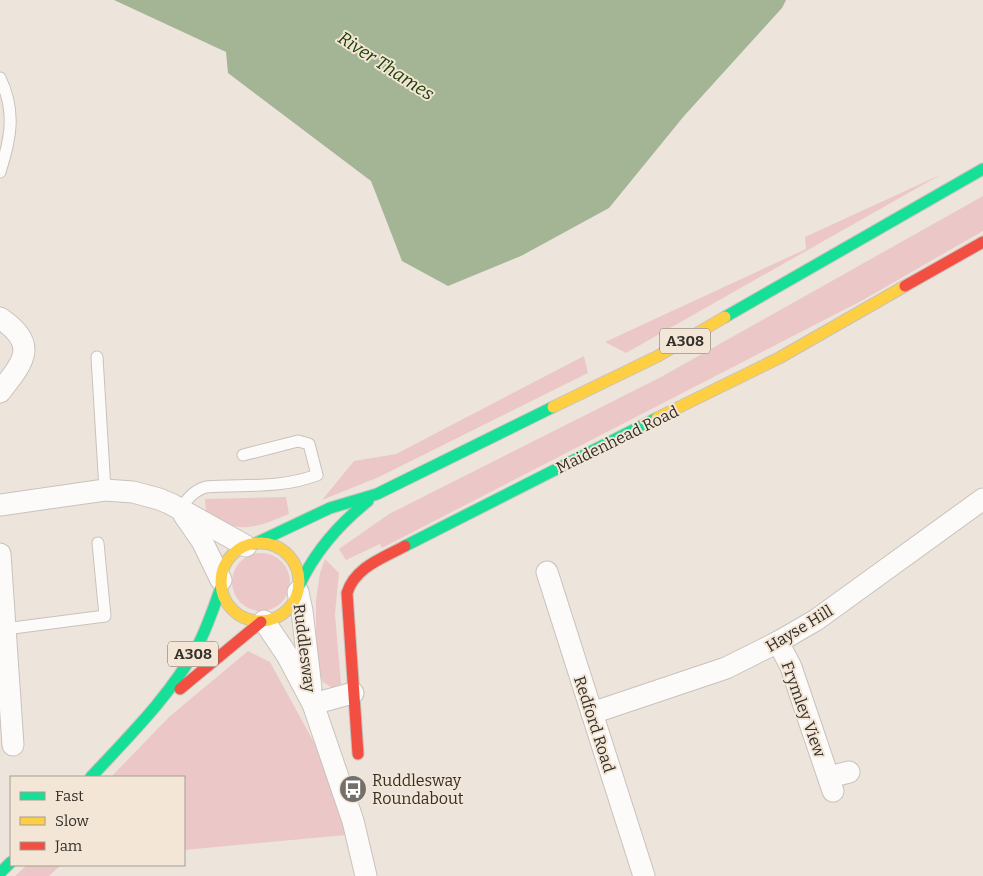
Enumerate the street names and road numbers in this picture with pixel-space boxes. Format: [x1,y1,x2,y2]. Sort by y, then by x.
road number: A308 [660,328,710,354]
street label: Maidenhead Road [553,401,682,477]
street label: Hayse Hill [762,601,837,656]
street label: Ruddlesway [290,603,319,694]
road number: A308 [168,642,218,666]
street label: Frymley View [777,659,830,760]
street label: Redford Road [570,674,619,775]

